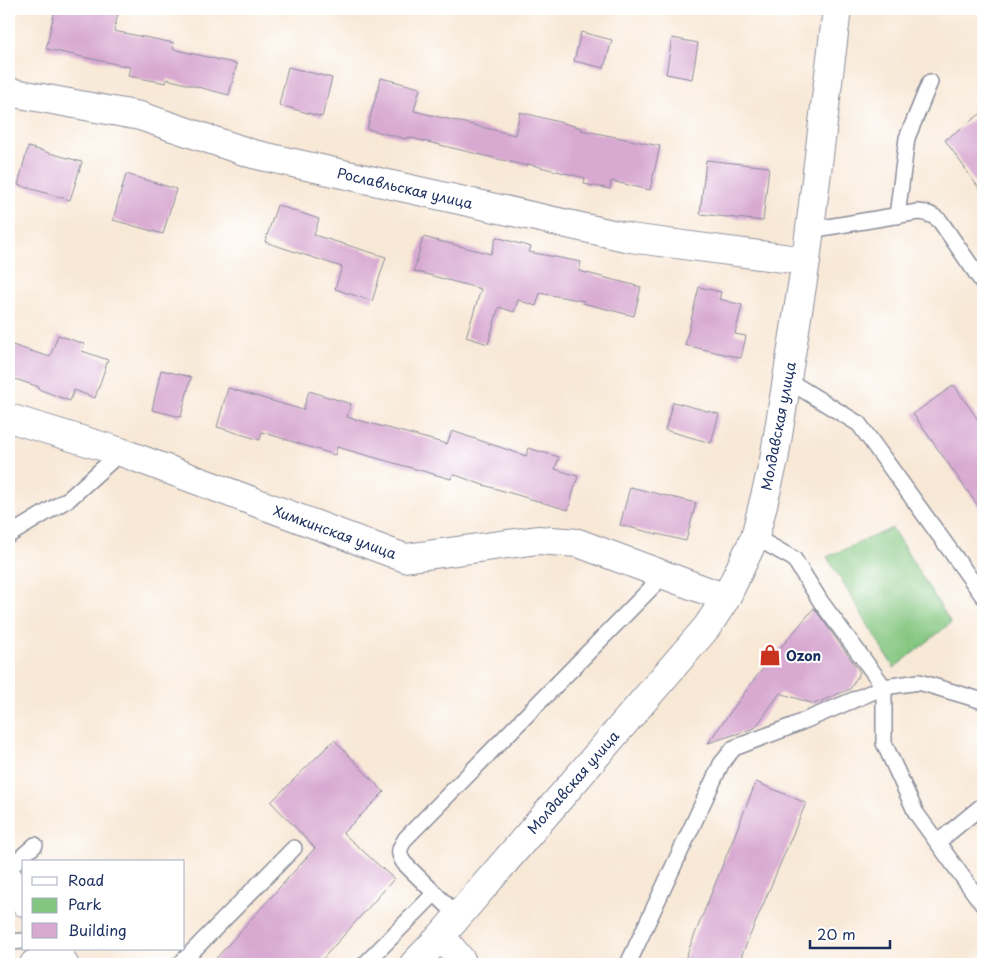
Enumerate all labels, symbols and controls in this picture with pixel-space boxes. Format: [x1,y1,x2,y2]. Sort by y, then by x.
street label: Рославльская улица [335,162,475,214]
street label: Молдавская улица [755,360,801,492]
street label: Химкинская улица [271,500,400,564]
shop icon: Ozon [757,642,783,668]
place label: Ozon [786,645,821,666]
street label: Молдавская улица [522,726,624,838]
legend [22,860,185,950]
text: Road [68,868,104,891]
text: Park [68,892,102,915]
text: Building [68,918,127,941]
scale bar [810,918,890,950]
text: 20 m [817,922,856,945]

